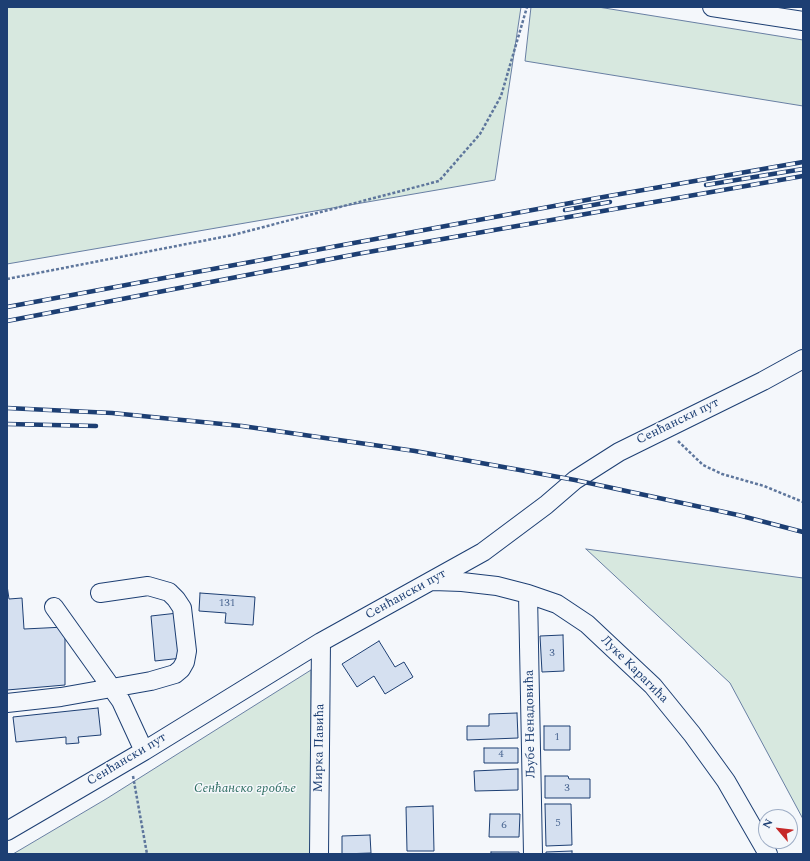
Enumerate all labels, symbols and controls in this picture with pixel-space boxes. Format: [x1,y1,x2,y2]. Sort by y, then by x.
street label: Сенћански пут [634,395,722,449]
street label: Сенћански пут [363,566,449,624]
house number: 131 [219,597,235,611]
street label: Луке Карагића [597,633,671,707]
house number: 3 [549,647,555,661]
street label: Љубе Ненадовића [522,670,540,778]
street label: Мирка Павића [311,703,329,793]
street label: Сенћански пут [85,730,169,790]
house number: 1 [554,731,560,745]
house number: 4 [498,748,504,762]
park label: Сенћанско гробље [194,781,296,797]
house number: 3 [564,782,570,796]
north arrow [758,809,798,849]
text: N [758,816,777,832]
house number: 5 [555,817,561,831]
house number: 6 [501,819,507,833]

